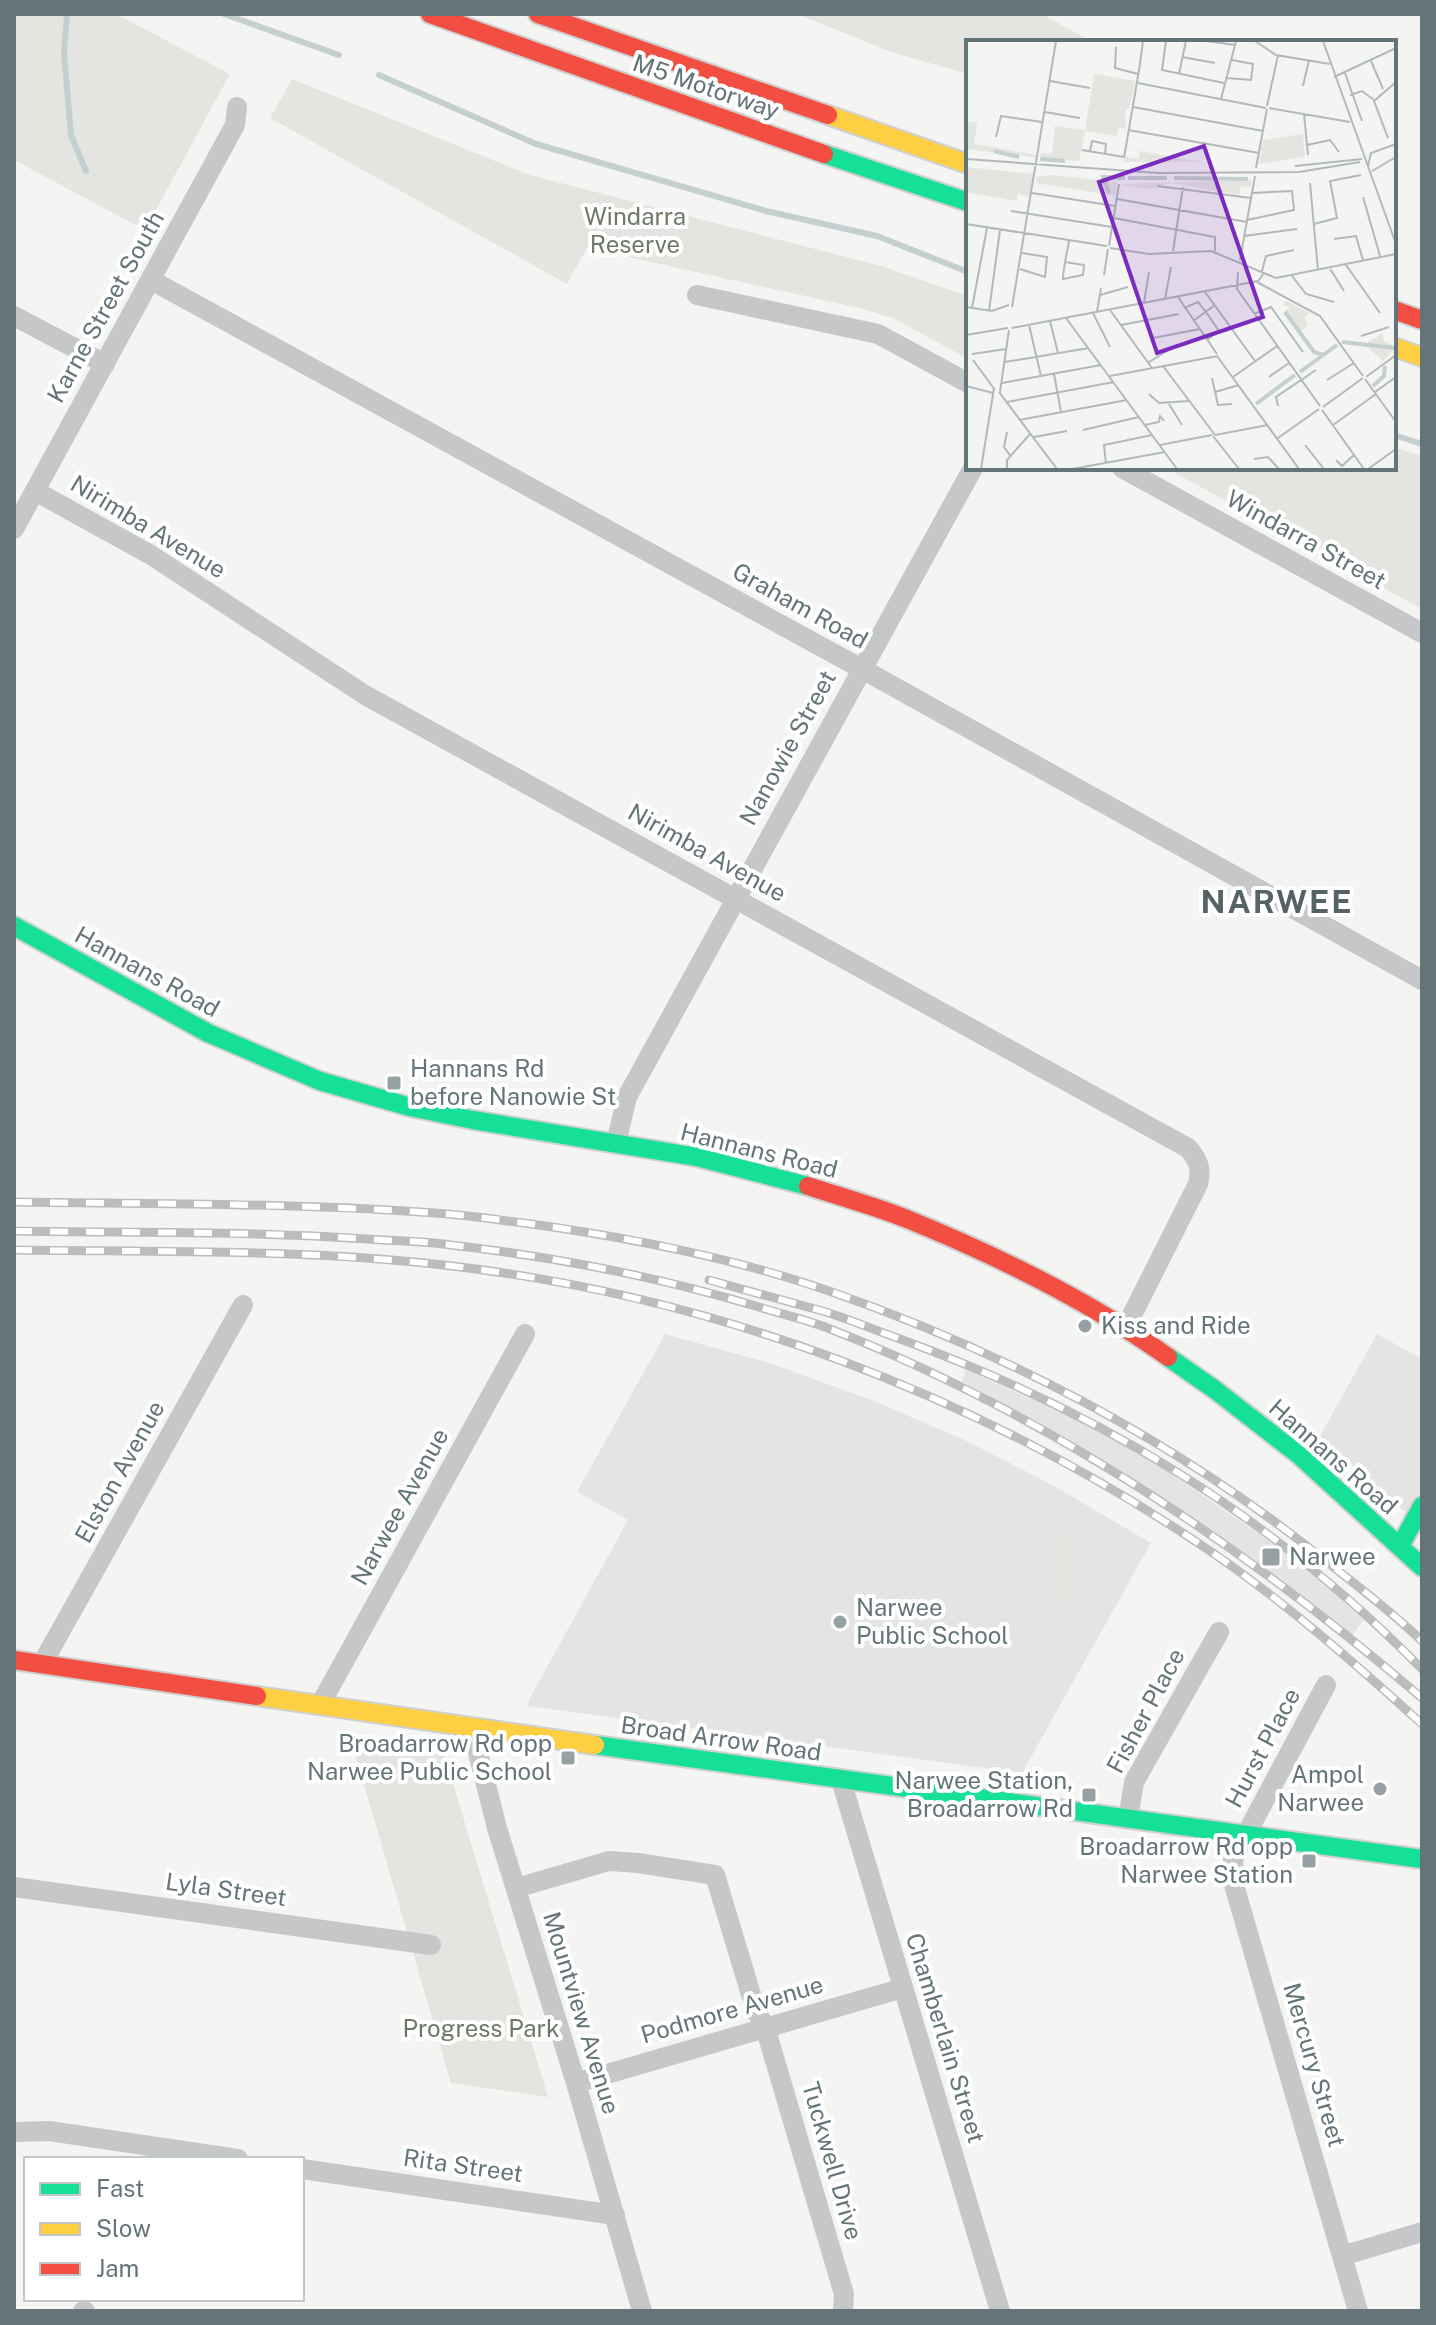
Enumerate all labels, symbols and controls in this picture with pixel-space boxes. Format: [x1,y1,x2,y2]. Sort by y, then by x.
inset map [966,40,1396,470]
street label: M5 Motorway [629,48,783,124]
park label: Windarra Reserve [584,202,686,258]
street label: Karne Street South [41,206,169,407]
street label: Nirimba Avenue [66,469,231,584]
street label: Windarra Street [1222,484,1391,595]
street label: Graham Road [728,556,873,654]
street label: Nanowie Street [733,665,841,830]
street label: Nirimba Avenue [624,797,791,907]
district label: NARWEE [1200,883,1354,920]
street label: Hannans Road [70,920,225,1022]
place label: Hannans Rd before Nanowie St [410,1054,616,1110]
marker: Hannans Rd before Nanowie St [385,1074,403,1092]
street label: Hannans Road [678,1117,841,1183]
place label: Kiss and Ride [1101,1311,1251,1339]
marker: Kiss and Ride [1076,1317,1094,1335]
street label: Hannans Road [1264,1393,1404,1520]
street label: Elston Avenue [69,1396,170,1547]
street label: Narwee Avenue [345,1423,454,1590]
place label: Narwee [1289,1542,1376,1570]
marker: Narwee [1260,1546,1282,1568]
place label: Narwee Public School [856,1593,1009,1649]
marker: Narwee Public School [831,1613,849,1631]
street label: Fisher Place [1101,1643,1190,1778]
street label: Hurst Place [1219,1683,1305,1812]
street label: Broad Arrow Road [619,1710,823,1766]
place label: Broadarrow Rd opp Narwee Public School [307,1729,552,1785]
marker: Broadarrow Rd opp Narwee Public School [559,1749,577,1767]
place label: Ampol Narwee [1277,1760,1364,1816]
place label: Narwee Station, Broadarrow Rd [895,1766,1073,1822]
marker: Ampol Narwee [1371,1780,1389,1798]
marker: Narwee Station, Broadarrow Rd [1080,1786,1098,1804]
place label: Broadarrow Rd opp Narwee Station [1079,1832,1293,1888]
marker: Broadarrow Rd opp Narwee Station [1300,1852,1318,1870]
street label: Lyla Street [164,1867,289,1911]
street label: Mountview Avenue [538,1908,626,2117]
street label: Chamberlain Street [901,1929,991,2146]
street label: Podmore Avenue [637,1970,826,2048]
street label: Mercury Street [1278,1979,1352,2150]
park label: Progress Park [403,2014,559,2042]
street label: Tuckwell Drive [797,2079,869,2243]
street label: Rita Street [402,2143,525,2187]
legend [24,2157,304,2301]
text: Fast [96,2174,144,2202]
text: Slow [96,2214,151,2242]
text: Jam [96,2254,139,2282]

